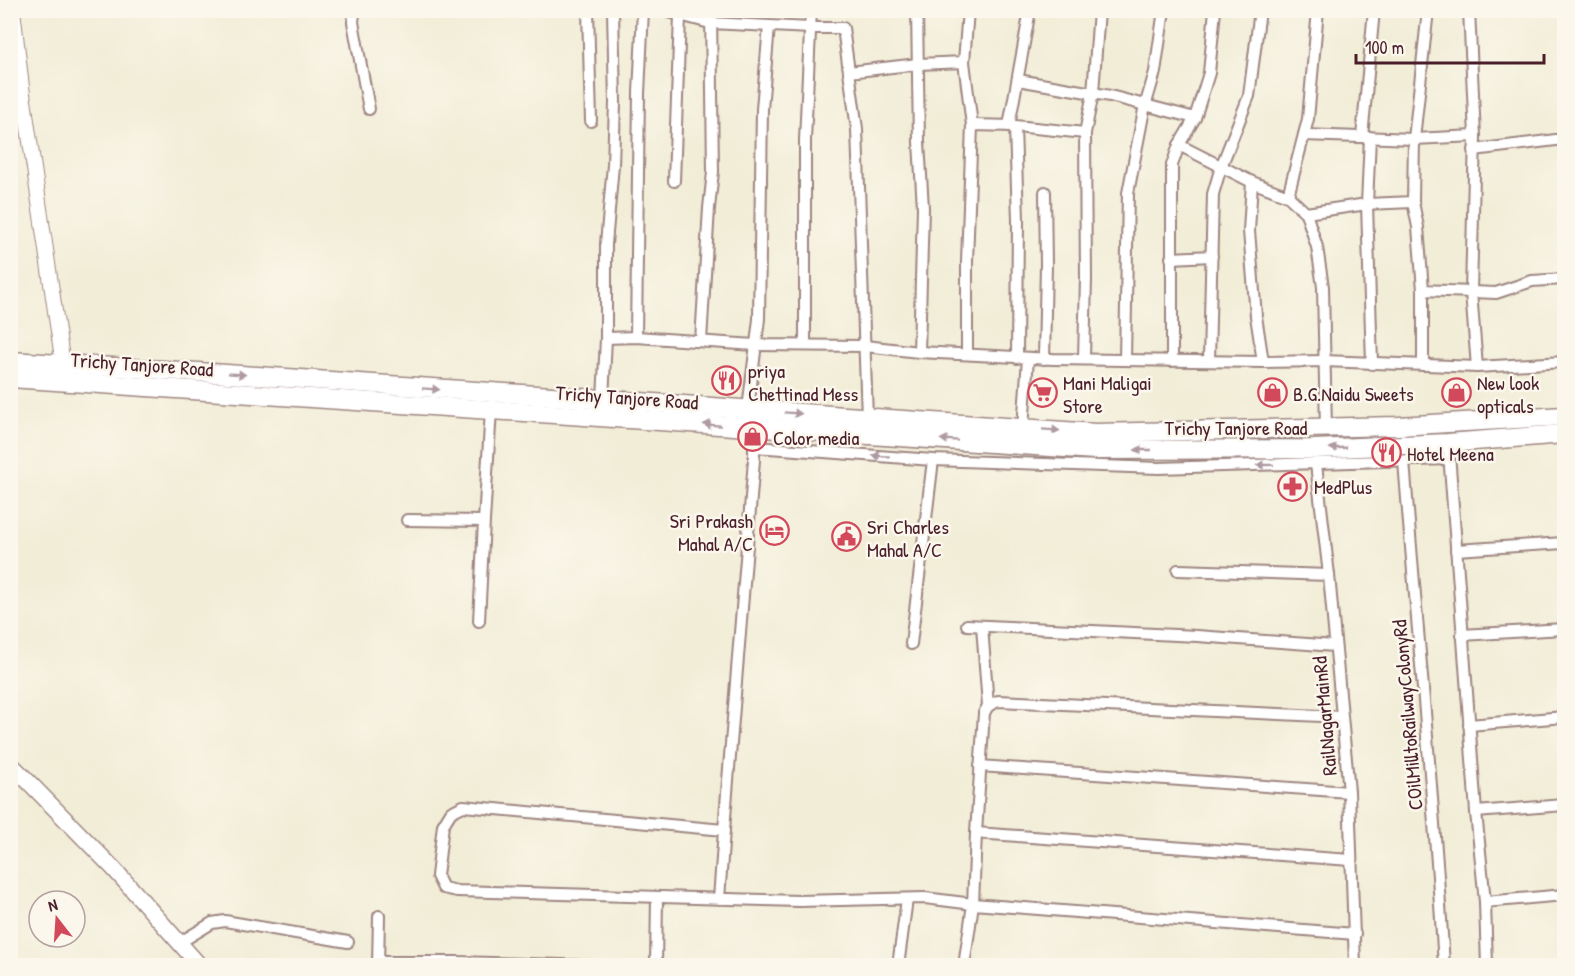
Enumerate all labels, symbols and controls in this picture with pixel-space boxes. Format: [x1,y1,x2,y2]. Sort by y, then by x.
scale bar [1356,27,1544,65]
text: 100 m [1365,35,1404,60]
street label: Trichy Tanjore Road [70,346,214,382]
place label: priya Chettinad Mess [748,357,858,407]
restaurant icon: priya Chettinad Mess [711,365,743,397]
place label: Mani Maligai Store [1063,369,1152,419]
place label: New look opticals [1477,369,1539,419]
one-way arrow [227,370,246,379]
supermarket icon: Mani Maligai Store [1026,377,1058,409]
shop icon: B.G.Naidu Sweets [1256,377,1288,409]
shop icon: New look opticals [1440,377,1472,409]
street label: Trichy Tanjore Road [555,379,699,415]
place label: B.G.Naidu Sweets [1293,380,1414,407]
one-way arrow [422,384,441,393]
one-way arrow [784,408,803,418]
street label: Trichy Tanjore Road [1165,414,1308,441]
one-way arrow [703,420,722,429]
shop icon: Color media [736,421,768,453]
place label: Color media [773,424,860,451]
one-way arrow [1041,425,1060,435]
one-way arrow [939,436,958,445]
restaurant icon: Hotel Meena [1370,437,1402,469]
place label: Hotel Meena [1407,440,1494,467]
one-way arrow [1329,443,1348,453]
one-way arrow [1134,445,1153,455]
one-way arrow [872,451,891,461]
one-way arrow [1255,460,1274,470]
pharmacy icon: MedPlus [1277,470,1309,502]
place label: MedPlus [1314,473,1373,500]
place label: Sri Prakash Mahal A/C [670,507,753,557]
place label: Sri Charles Mahal A/C [867,513,949,563]
hotel icon: Sri Prakash Mahal A/C [758,515,790,547]
public building icon: Sri Charles Mahal A/C [830,521,862,553]
street label: COilMilltoRailwayColonyRd [1385,619,1429,811]
street label: RailNagarMainRd [1305,655,1343,777]
north arrow [27,889,87,949]
text: N [45,893,60,916]

